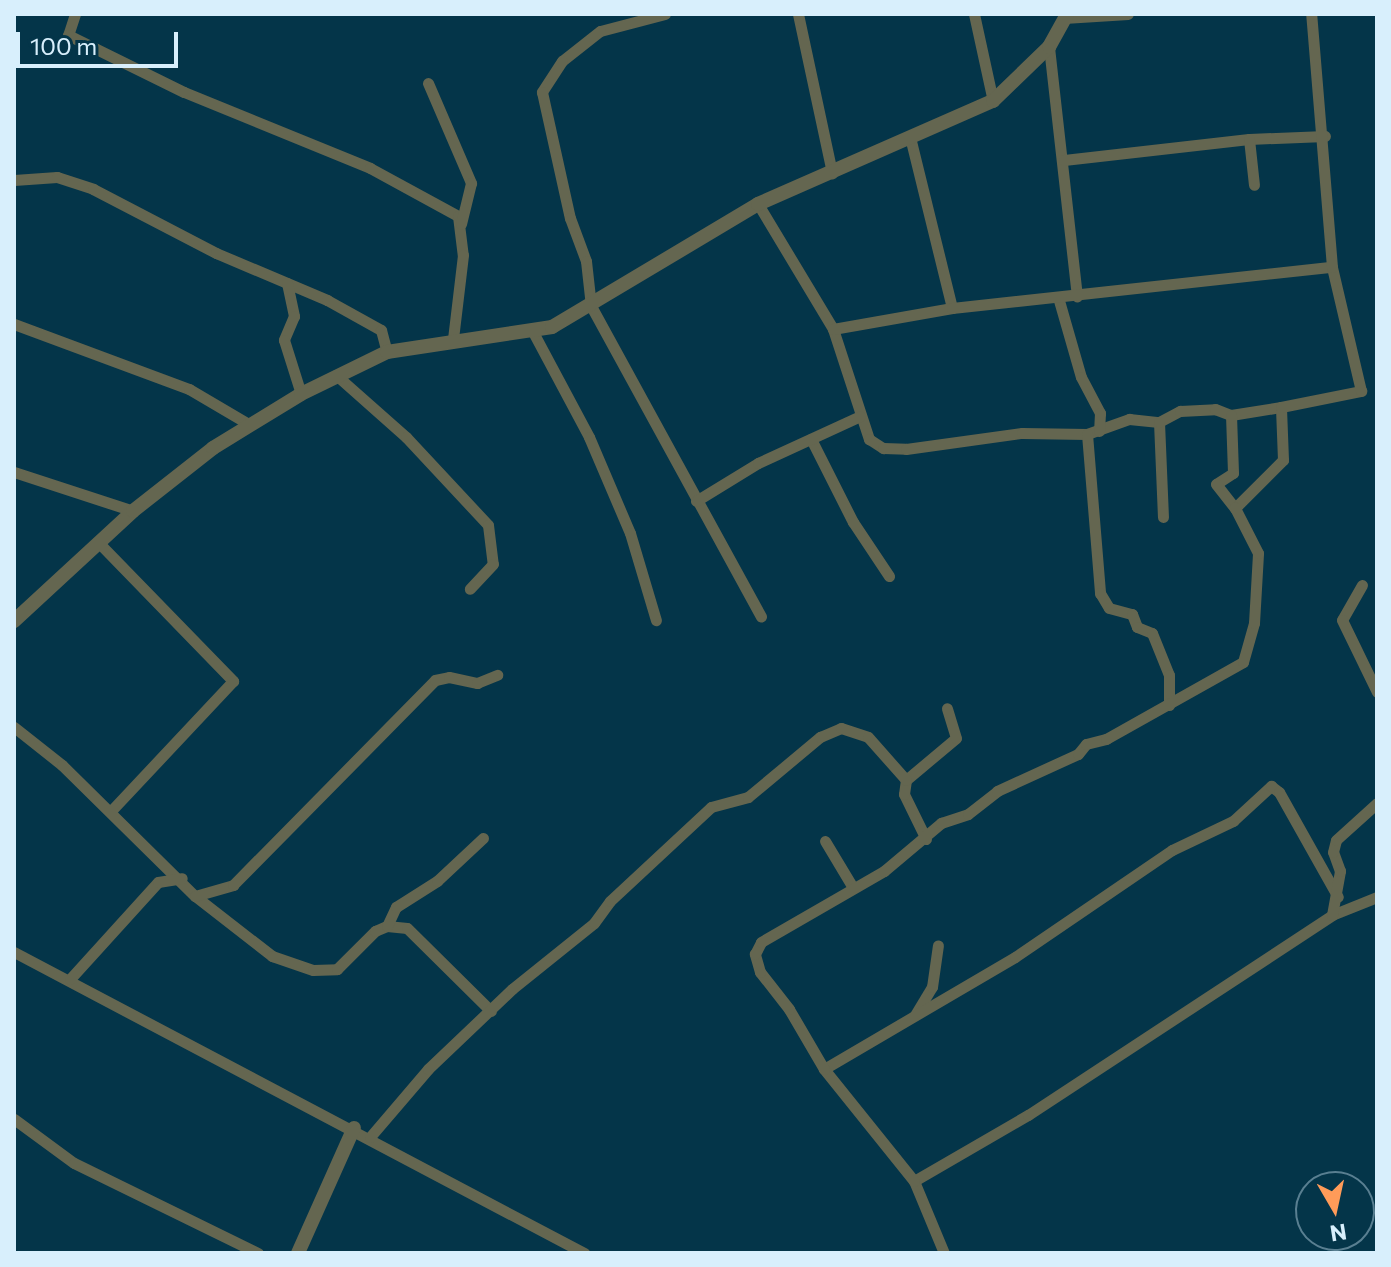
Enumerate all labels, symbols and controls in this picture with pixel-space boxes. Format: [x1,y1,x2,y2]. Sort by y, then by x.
scale bar [20,16,182,66]
text: 100 m [30,31,97,60]
north arrow [1295,1171,1375,1251]
text: N [1328,1219,1349,1248]

